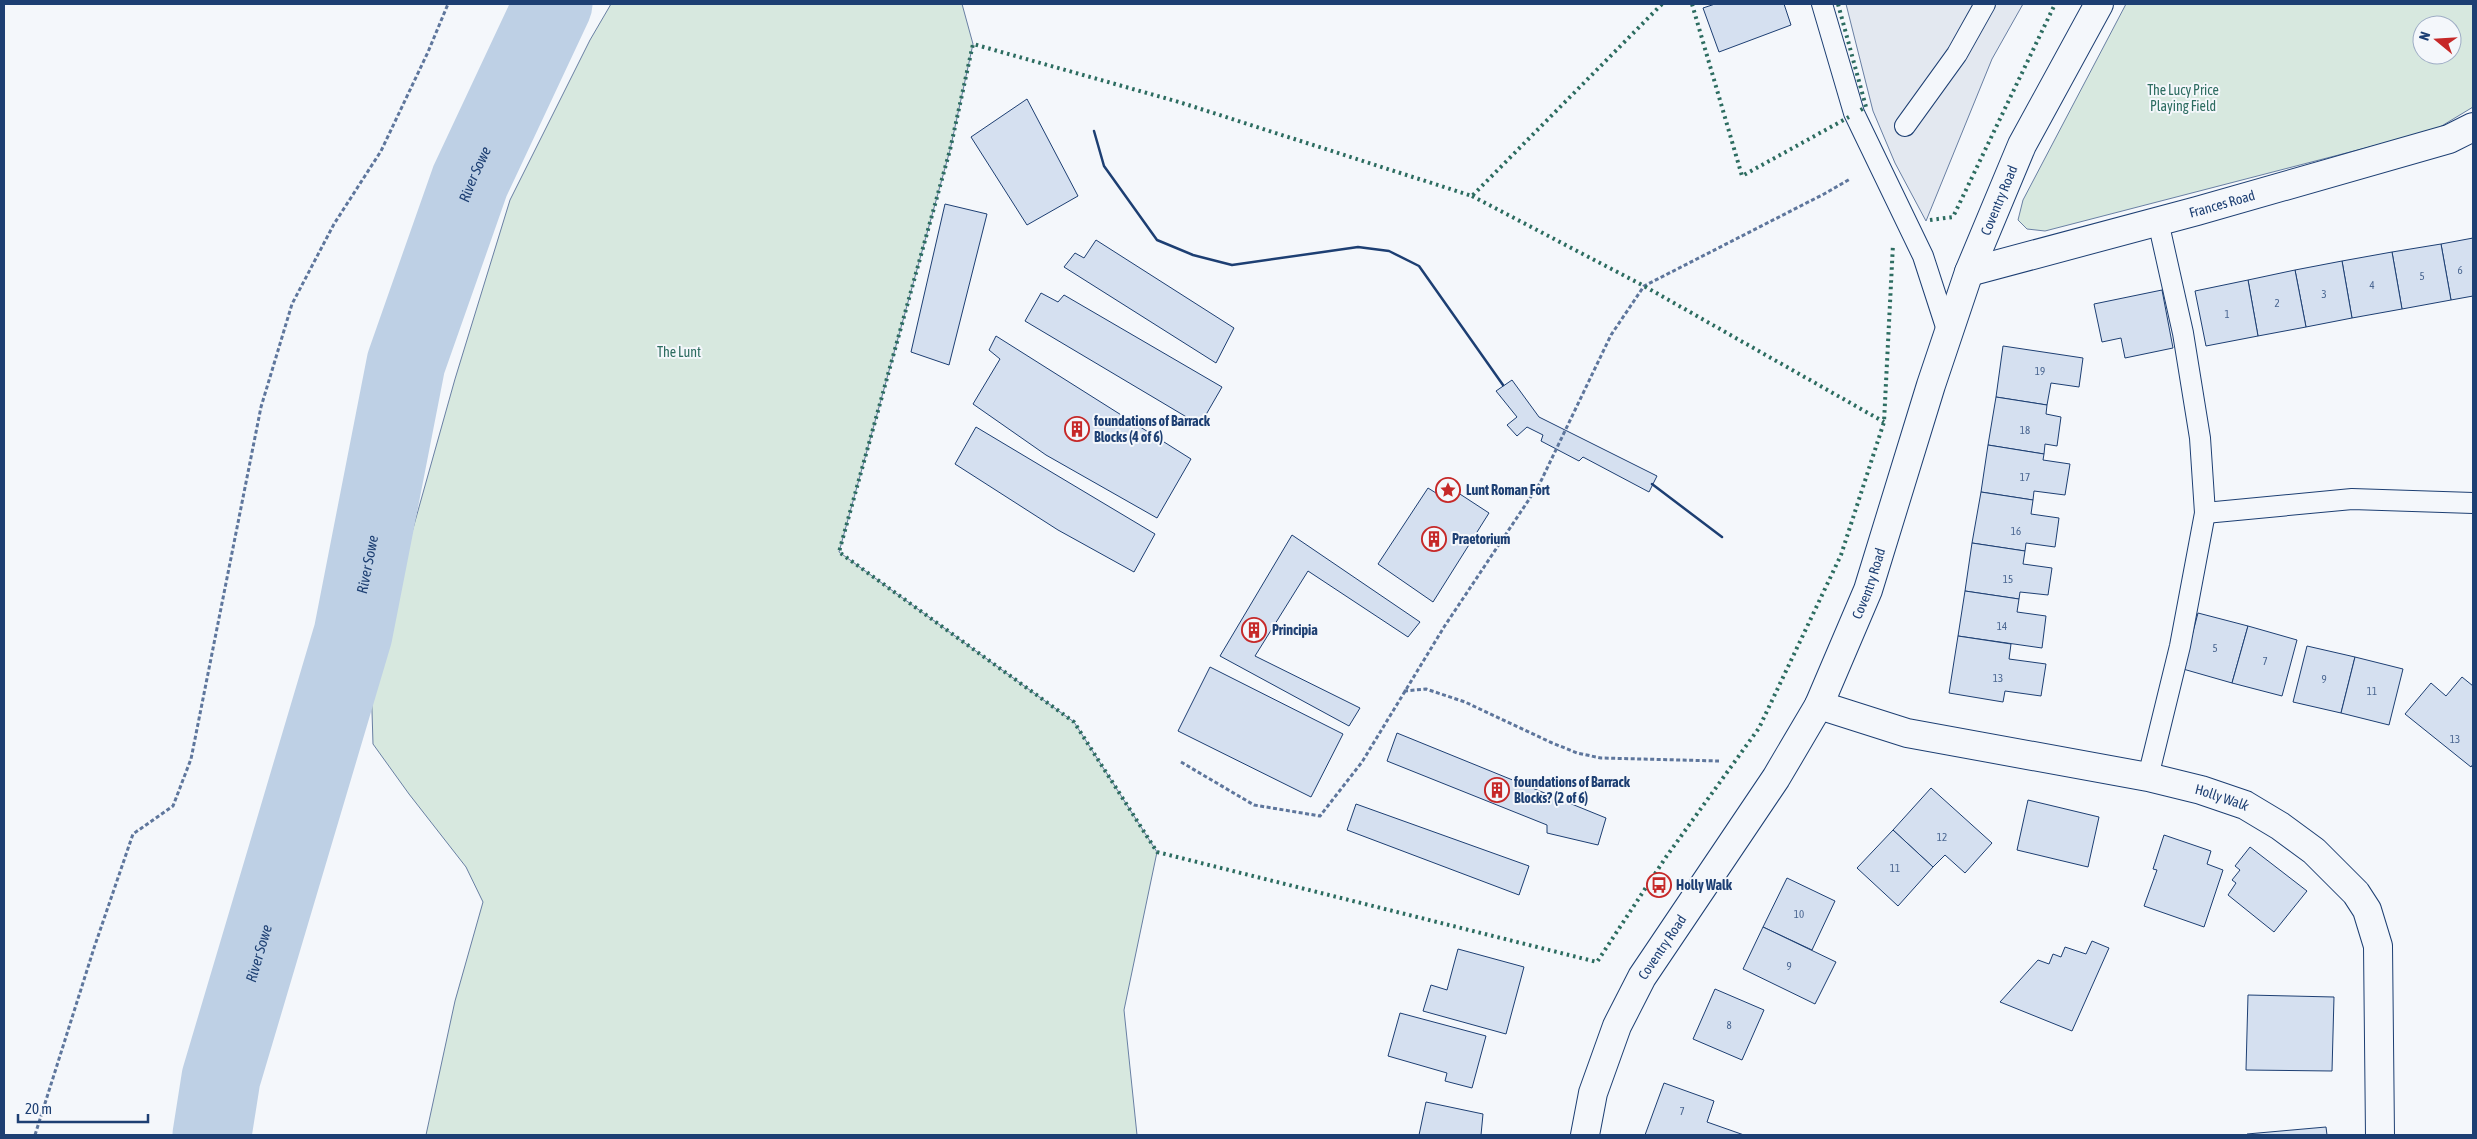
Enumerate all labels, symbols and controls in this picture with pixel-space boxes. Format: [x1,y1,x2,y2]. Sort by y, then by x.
north arrow [2412,15,2462,65]
text: N [2416,30,2434,42]
park label: The Lucy Price Playing Field [2147,82,2219,114]
water label: River Sowe [455,143,494,204]
street label: Coventry Road [1977,163,2021,238]
street label: Frances Road [2187,187,2257,221]
house number: 6 [2457,264,2463,276]
house number: 5 [2419,270,2425,282]
house number: 4 [2369,279,2375,291]
house number: 3 [2321,288,2327,300]
house number: 2 [2274,297,2280,309]
house number: 1 [2224,308,2230,320]
park label: The Lunt [657,344,701,360]
house number: 19 [2035,365,2045,377]
place label: foundations of Barrack Blocks (4 of 6) [1093,413,1211,445]
building icon: foundations of Barrack Blocks (4 of 6) [1064,416,1090,442]
house number: 18 [2020,424,2030,436]
house number: 17 [2020,471,2030,483]
place icon: Lunt Roman Fort [1435,477,1461,503]
place label: Lunt Roman Fort [1466,482,1550,498]
house number: 16 [2011,525,2021,537]
building icon: Praetorium [1421,526,1447,552]
place label: Praetorium [1452,531,1510,547]
water label: River Sowe [353,533,381,595]
street label: Coventry Road [1849,546,1888,621]
house number: 15 [2003,573,2013,585]
building icon: Principia [1241,617,1267,643]
house number: 14 [1997,620,2007,632]
place label: Principia [1272,622,1318,638]
house number: 5 [2212,642,2218,654]
house number: 7 [2262,655,2268,667]
house number: 13 [1993,672,2003,684]
house number: 9 [2321,673,2327,685]
house number: 11 [2367,685,2377,697]
house number: 13 [2450,733,2460,745]
place label: foundations of Barrack Blocks? (2 of 6) [1513,774,1631,806]
building icon: foundations of Barrack Blocks? (2 of 6) [1484,777,1510,803]
street label: Holly Walk [2193,781,2252,814]
house number: 12 [1937,831,1947,843]
house number: 11 [1890,862,1900,874]
bus stop icon: Holly Walk [1646,872,1672,898]
place label: Holly Walk [1676,877,1733,893]
house number: 10 [1794,908,1804,920]
street label: Coventry Road [1635,912,1690,982]
water label: River Sowe [242,922,275,984]
house number: 9 [1786,960,1792,972]
house number: 8 [1726,1019,1732,1031]
scale bar [18,1092,148,1124]
text: 20 m [25,1100,52,1117]
house number: 7 [1679,1105,1685,1117]

